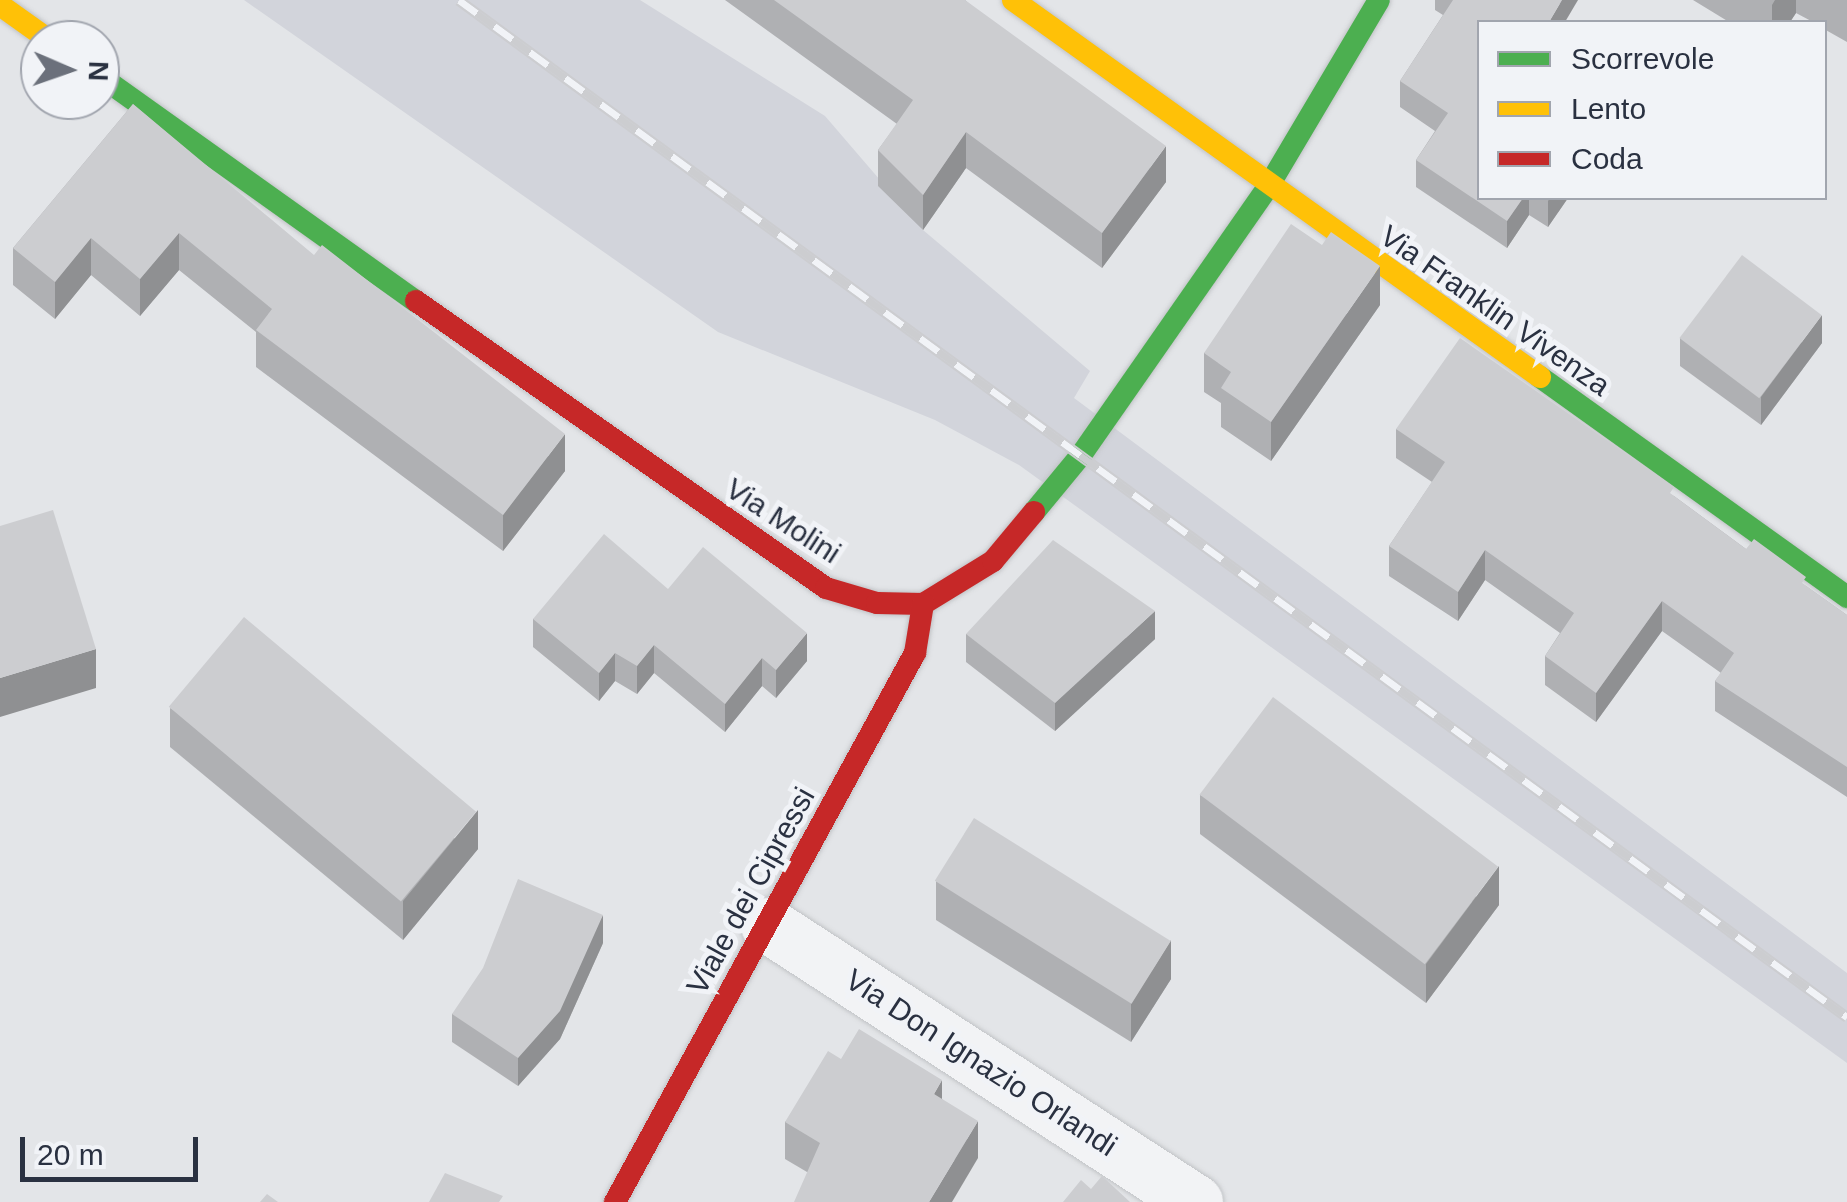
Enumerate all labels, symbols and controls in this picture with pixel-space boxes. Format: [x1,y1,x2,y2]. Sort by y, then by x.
north arrow [20,20,120,120]
legend [1477,20,1827,200]
text: Scorrevole [1571,42,1714,75]
text: N [83,60,114,82]
text: Lento [1571,92,1646,125]
text: Coda [1571,142,1643,175]
street label: Via Franklin Vivenza [1373,218,1617,404]
street label: Via Molini [719,471,847,571]
street label: Viale dei Cipressi [679,781,823,1001]
street label: Via Don Ignazio Orlandi [839,962,1123,1164]
scale bar [25,1117,202,1179]
text: 20 m [37,1138,104,1171]

